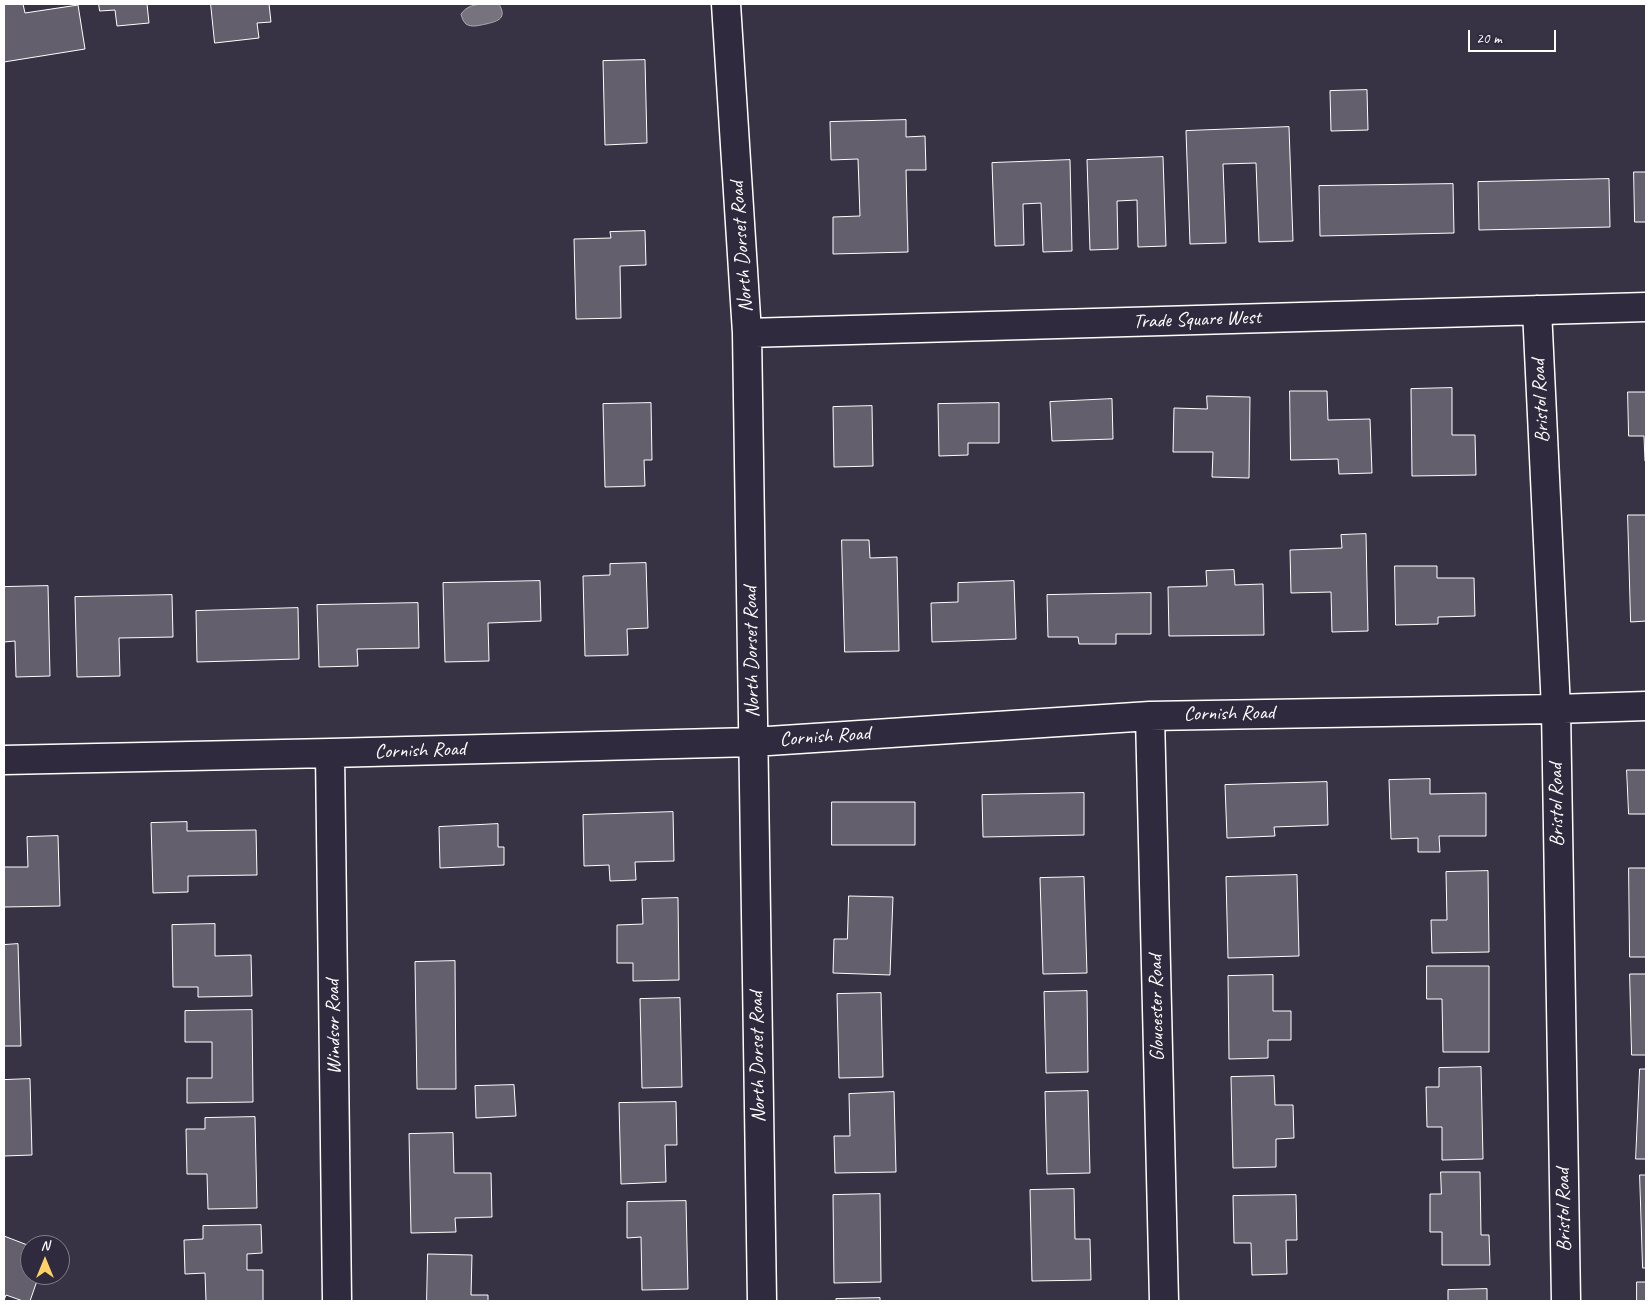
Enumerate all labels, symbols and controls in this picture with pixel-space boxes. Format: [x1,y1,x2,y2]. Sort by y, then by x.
scale bar [1470,20,1558,52]
text: 20 m [1476,29,1502,48]
street label: North Dorset Road [725,181,759,313]
street label: Trade Square West [1133,306,1261,334]
street label: Bristol Road [1527,359,1555,443]
street label: North Dorset Road [739,586,765,718]
street label: Cornish Road [1183,701,1275,727]
street label: Cornish Road [779,722,871,752]
street label: Cornish Road [374,737,466,765]
street label: Bristol Road [1544,763,1570,847]
street label: Gloucester Road [1144,954,1170,1062]
street label: Windsor Road [321,979,347,1075]
street label: North Dorset Road [745,991,771,1123]
street label: Bristol Road [1551,1168,1577,1252]
north arrow [20,1235,70,1285]
text: N [41,1237,49,1254]

